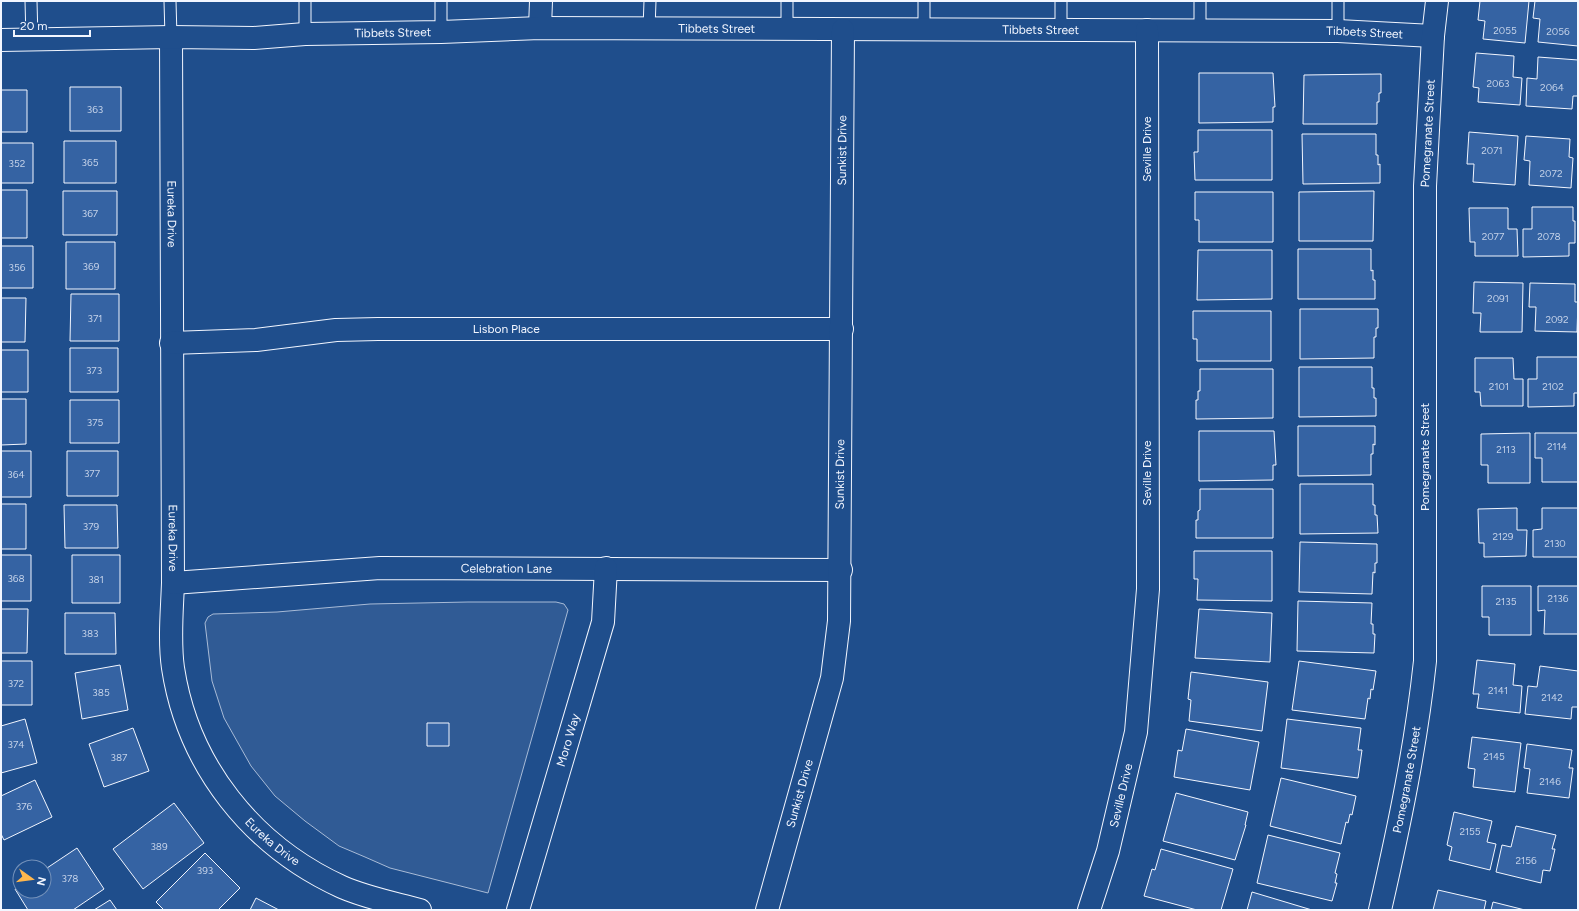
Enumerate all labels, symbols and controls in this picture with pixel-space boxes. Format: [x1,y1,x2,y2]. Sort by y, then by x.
scale bar [14,12,90,38]
text: 20 m [20,19,48,33]
street label: Tibbets Street [678,22,756,36]
street label: Tibbets Street [1002,23,1080,37]
street label: Tibbets Street [1326,24,1404,41]
house number: 2055 [1493,24,1517,37]
street label: Tibbets Street [354,25,432,40]
house number: 2056 [1546,25,1570,38]
house number: 2063 [1486,77,1510,90]
street label: Pomegranate Street [1418,78,1438,188]
house number: 2064 [1540,81,1564,94]
house number: 363 [87,103,103,116]
street label: Sunkist Drive [835,115,849,186]
street label: Seville Drive [1140,116,1154,182]
house number: 2071 [1481,144,1503,157]
house number: 365 [82,156,99,169]
house number: 352 [9,157,25,170]
house number: 2072 [1540,167,1562,180]
street label: Eureka Drive [165,180,179,248]
house number: 367 [82,207,99,220]
house number: 2077 [1482,230,1505,243]
house number: 2078 [1537,230,1561,243]
house number: 369 [83,260,100,273]
house number: 356 [9,261,26,274]
house number: 2091 [1487,292,1509,305]
house number: 371 [88,312,102,325]
house number: 2092 [1545,313,1569,326]
street label: Lisbon Place [473,322,540,336]
house number: 373 [86,364,102,377]
house number: 2101 [1489,380,1509,393]
house number: 2102 [1542,380,1564,393]
street label: Pomegranate Street [1418,402,1432,511]
house number: 375 [87,416,104,429]
street label: Sunkist Drive [833,439,847,510]
street label: Seville Drive [1140,440,1154,506]
house number: 2114 [1547,440,1567,453]
house number: 2113 [1496,443,1516,456]
house number: 377 [84,467,101,480]
house number: 364 [7,468,25,481]
street label: Eureka Drive [166,504,180,572]
house number: 379 [83,520,100,533]
house number: 2129 [1493,530,1514,543]
house number: 2130 [1544,537,1566,550]
street label: Celebration Lane [461,561,553,576]
house number: 368 [7,572,25,585]
house number: 381 [88,573,104,586]
house number: 2136 [1548,592,1569,605]
house number: 2135 [1496,595,1517,608]
house number: 383 [81,627,99,640]
house number: 372 [8,677,24,690]
house number: 2141 [1488,684,1508,697]
house number: 385 [92,686,110,699]
house number: 2142 [1541,691,1563,704]
street label: Moro Way [554,711,583,768]
street label: Pomegranate Street [1390,725,1423,834]
house number: 374 [7,738,25,751]
house number: 2145 [1483,750,1505,763]
house number: 387 [111,751,128,764]
street label: Sunkist Drive [783,757,816,829]
street label: Seville Drive [1107,762,1135,829]
house number: 2146 [1539,775,1561,788]
house number: 376 [16,800,33,813]
street label: Eureka Drive [242,815,303,869]
house number: 2155 [1459,825,1481,838]
house number: 389 [150,840,168,853]
house number: 2156 [1515,854,1537,867]
north arrow [12,859,52,899]
house number: 393 [197,864,213,877]
house number: 378 [62,872,78,885]
text: N [34,876,49,887]

